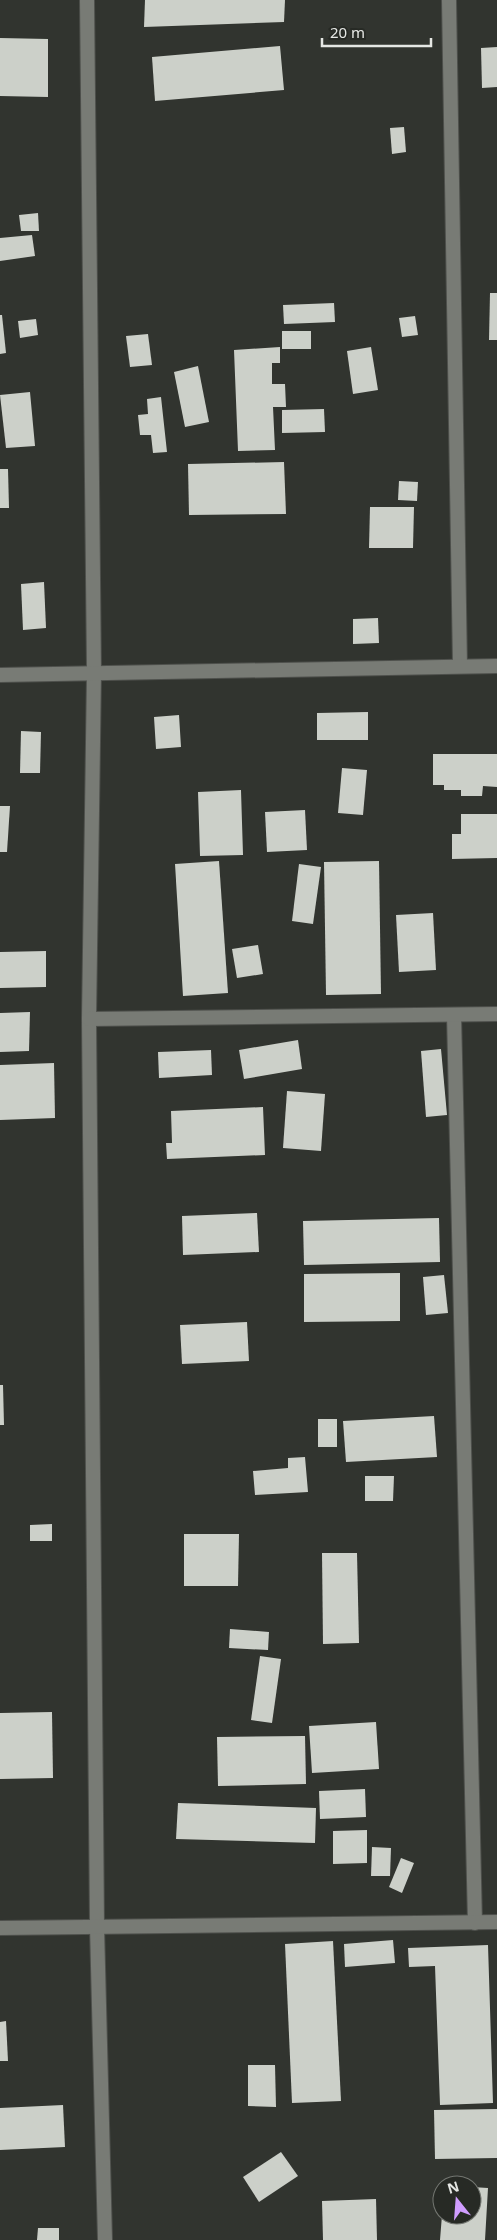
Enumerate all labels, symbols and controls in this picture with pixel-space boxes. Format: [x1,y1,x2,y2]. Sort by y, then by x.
scale bar [322,15,431,47]
text: 20 m [330,22,365,42]
north arrow [432,2175,482,2225]
text: N [445,2176,461,2198]

